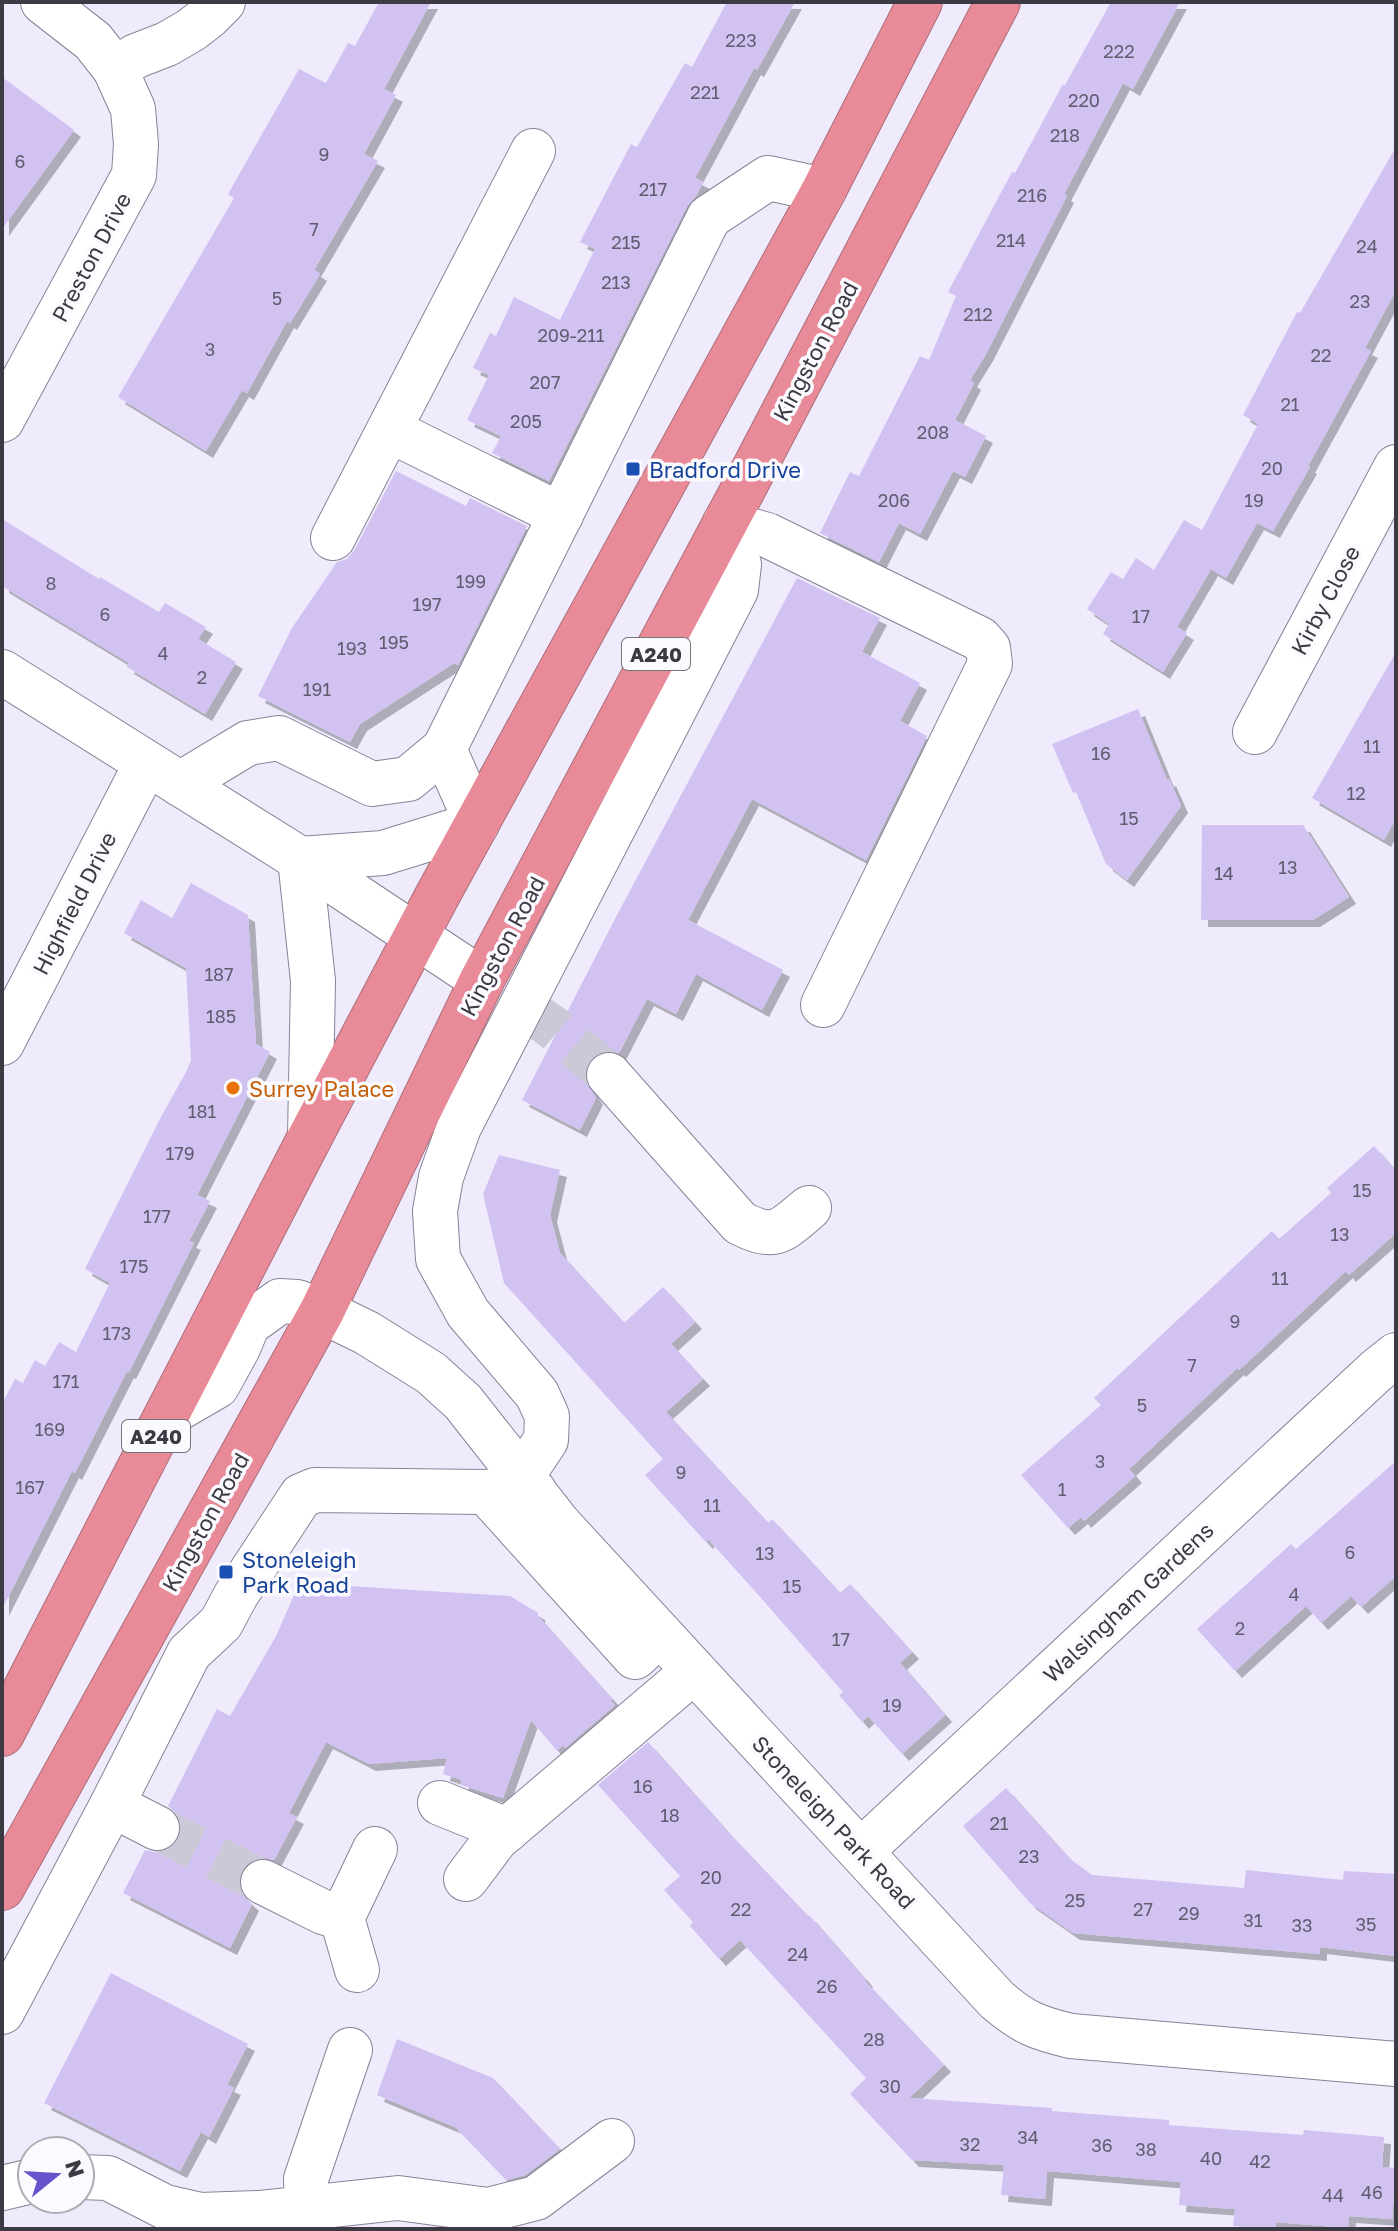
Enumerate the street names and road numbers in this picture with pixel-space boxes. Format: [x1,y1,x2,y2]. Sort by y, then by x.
street label: Preston Drive [46,188,136,326]
street label: Kingston Road [767,276,863,426]
street label: Kirby Close [1285,541,1365,659]
road number: A240 [622,638,690,670]
street label: Highfield Drive [26,827,122,979]
street label: Kingston Road [454,871,550,1021]
road number: A240 [122,1420,190,1452]
street label: Kingston Road [156,1448,254,1596]
street label: Walsingham Gardens [1037,1516,1219,1688]
street label: Stoneleigh Park Road [747,1730,921,1914]

